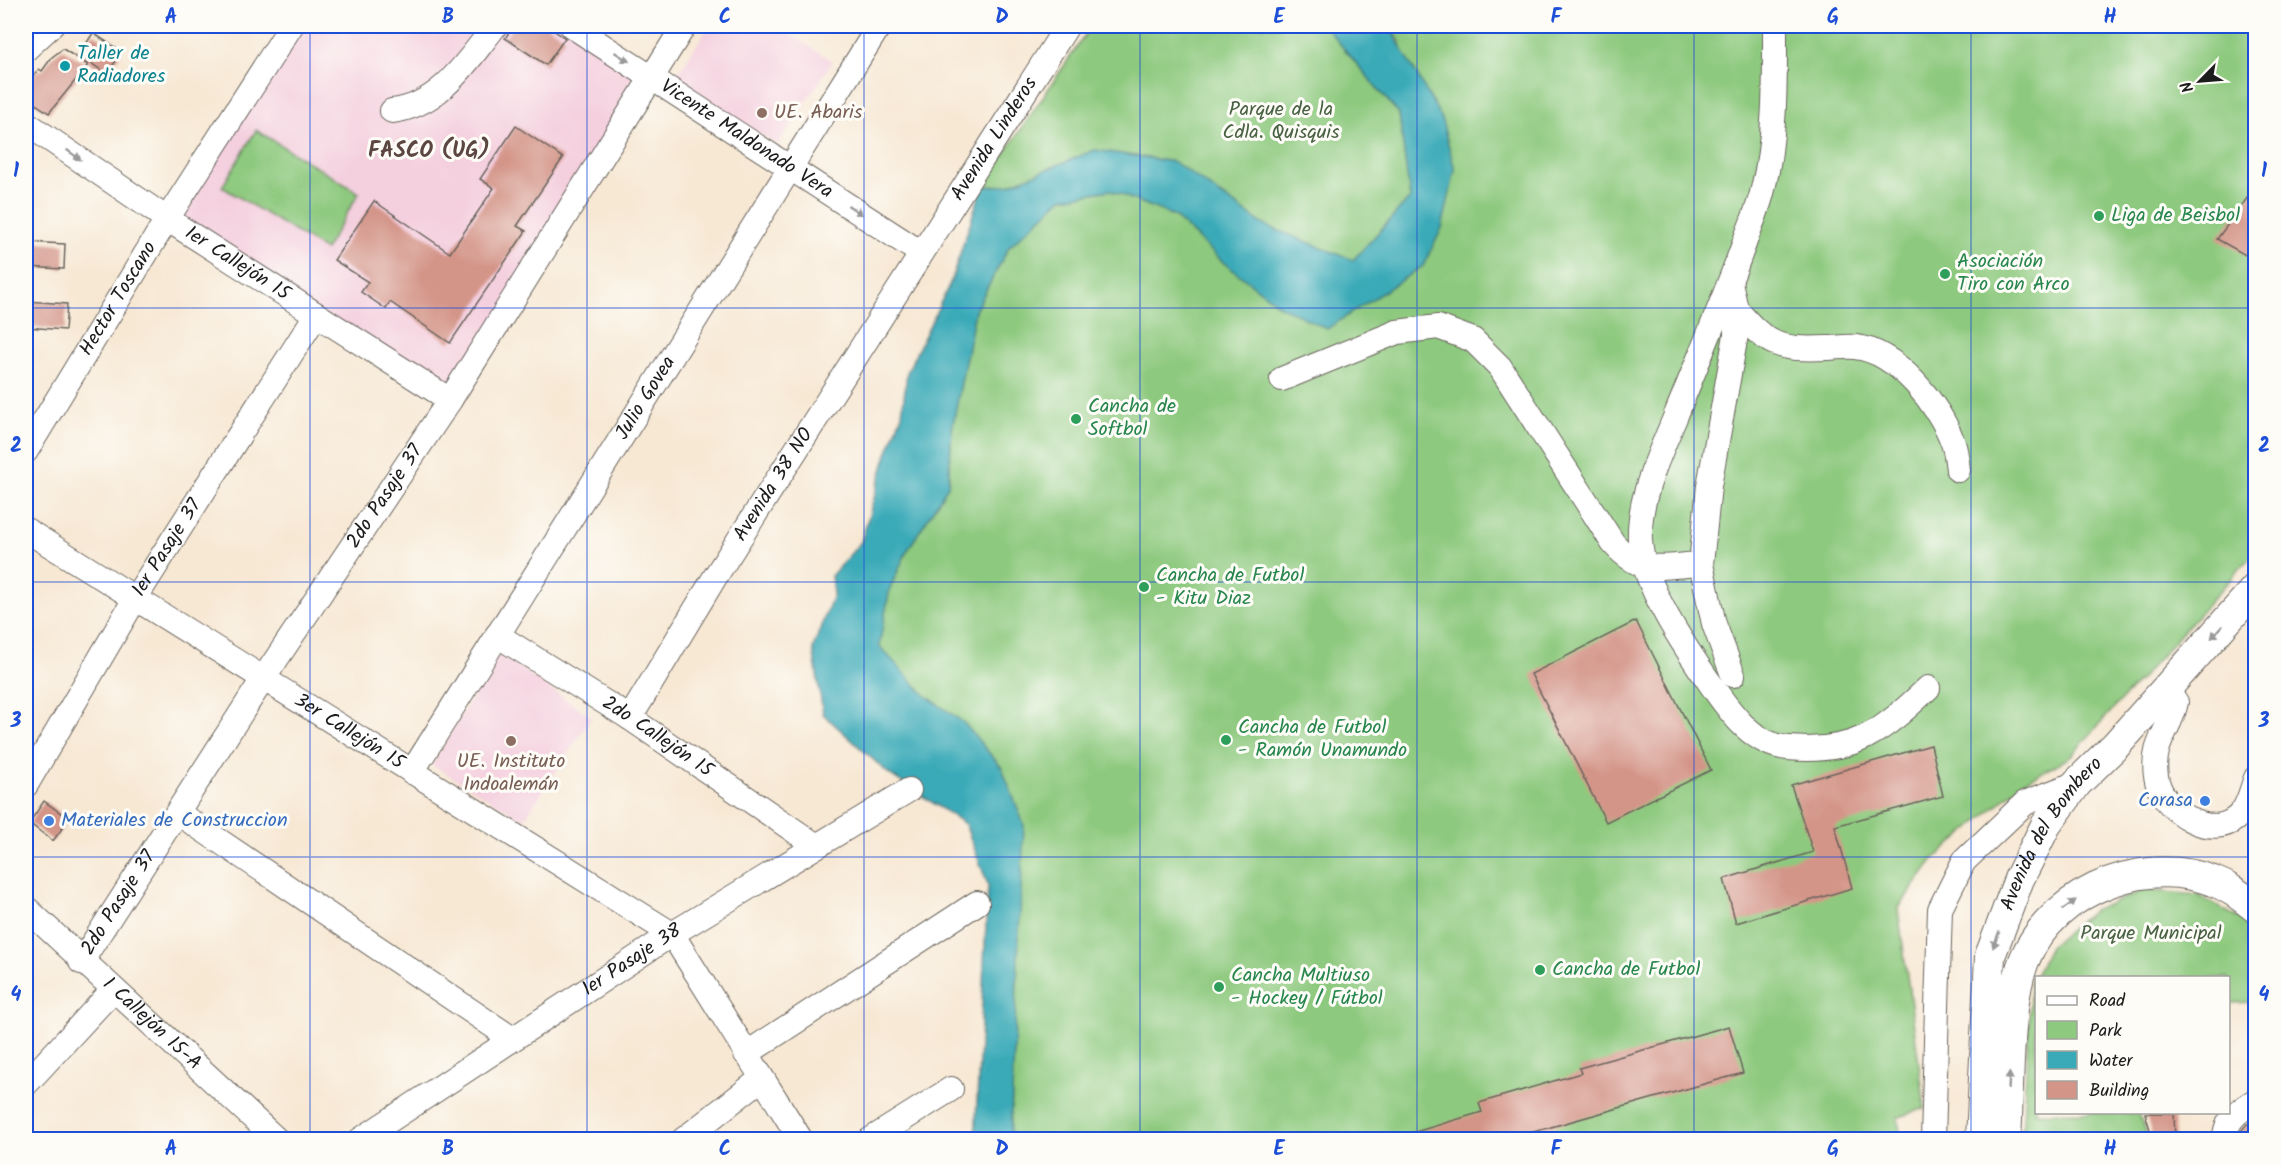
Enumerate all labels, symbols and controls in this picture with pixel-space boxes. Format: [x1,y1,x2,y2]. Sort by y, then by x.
text: A [165,2,177,34]
text: B [442,2,454,34]
text: C [719,2,731,34]
text: D [995,2,1009,34]
text: E [1273,2,1285,34]
text: F [1551,2,1563,34]
text: G [1827,2,1839,34]
text: H [2103,2,2117,34]
place label: Taller de Radiadores [77,38,166,93]
one-way arrow [614,51,630,62]
north arrow [2170,51,2230,111]
marker: Taller de Radiadores [58,59,72,73]
street label: Avenida Linderos [943,70,1047,208]
street label: Vicente Maldonado Vera [654,71,839,208]
text: N [2174,77,2201,97]
park label: Parque de la Cdla. Quisquis [1222,94,1340,149]
place label: UE. Abaris [774,97,863,129]
marker: UE. Abaris [755,106,769,120]
district label: FASCO (UG) [368,134,490,169]
one-way arrow [66,149,82,161]
text: 1 [13,156,19,188]
text: 1 [2261,156,2267,188]
place label: Liga de Beisbol [2111,200,2240,232]
one-way arrow [847,204,863,215]
marker: Liga de Beisbol [2092,209,2106,223]
street label: 1er Callejón 15 [178,218,297,310]
street label: Hector Toscano [71,235,166,362]
place label: Asociación Tiro con Arco [1957,246,2070,301]
marker: Asociación Tiro con Arco [1938,267,1952,281]
street label: Julio Govea [608,350,684,446]
place label: Cancha de Softbol [1088,391,1176,446]
marker: Cancha de Softbol [1069,412,1083,426]
street label: Avenida 38 NO [725,422,822,548]
text: 2 [10,431,22,463]
text: 2 [2258,431,2270,463]
street label: 2do Pasaje 37 [339,437,432,555]
street label: 1er Pasaje 37 [124,492,211,603]
place label: Cancha de Futbol - Kitu Diaz [1156,560,1304,615]
marker: Cancha de Futbol - Kitu Diaz [1137,580,1151,594]
one-way arrow [2210,624,2224,638]
street label: 3er Callejón 15 [287,685,412,779]
street label: 2do Callejón 15 [595,688,721,787]
text: 3 [10,706,22,738]
text: 3 [2258,706,2270,738]
place label: Cancha de Futbol - Ramón Unamundo [1238,712,1407,767]
marker: Cancha de Futbol - Ramón Unamundo [1219,733,1233,747]
marker: UE. Instituto Indoalemán [504,734,518,748]
place label: UE. Instituto Indoalemán [457,746,565,801]
street label: Avenida del Bombero [1992,750,2111,916]
place label: Corasa [2138,785,2193,817]
marker: Corasa [2198,794,2212,808]
place label: Materiales de Construccion [61,805,288,837]
marker: Materiales de Construccion [42,814,56,828]
street label: 2do Pasaje 37 [73,843,165,962]
one-way arrow [2061,899,2076,911]
street label: 1er Pasaje 38 [576,915,689,1005]
park label: Parque Municipal [2080,918,2222,950]
one-way arrow [1991,932,2001,950]
place label: Cancha de Futbol [1552,954,1700,986]
place label: Cancha Multiuso - Hockey / Fútbol [1231,960,1383,1015]
marker: Cancha de Futbol [1533,963,1547,977]
street label: 1 Callejón 15-A [95,970,209,1078]
legend [2035,976,2230,1114]
text: 4 [11,980,22,1012]
marker: Cancha Multiuso - Hockey / Fútbol [1212,980,1226,994]
text: 4 [2259,980,2270,1012]
text: Road [2089,987,2126,1016]
text: Park [2089,1017,2122,1046]
text: Water [2089,1047,2134,1076]
one-way arrow [2005,1072,2014,1091]
text: Building [2089,1077,2149,1106]
text: A [165,1134,177,1165]
text: B [442,1134,454,1165]
text: C [719,1134,731,1165]
text: D [995,1134,1009,1165]
text: E [1273,1134,1285,1165]
text: F [1551,1134,1563,1165]
text: G [1827,1134,1839,1165]
text: H [2103,1134,2117,1165]

